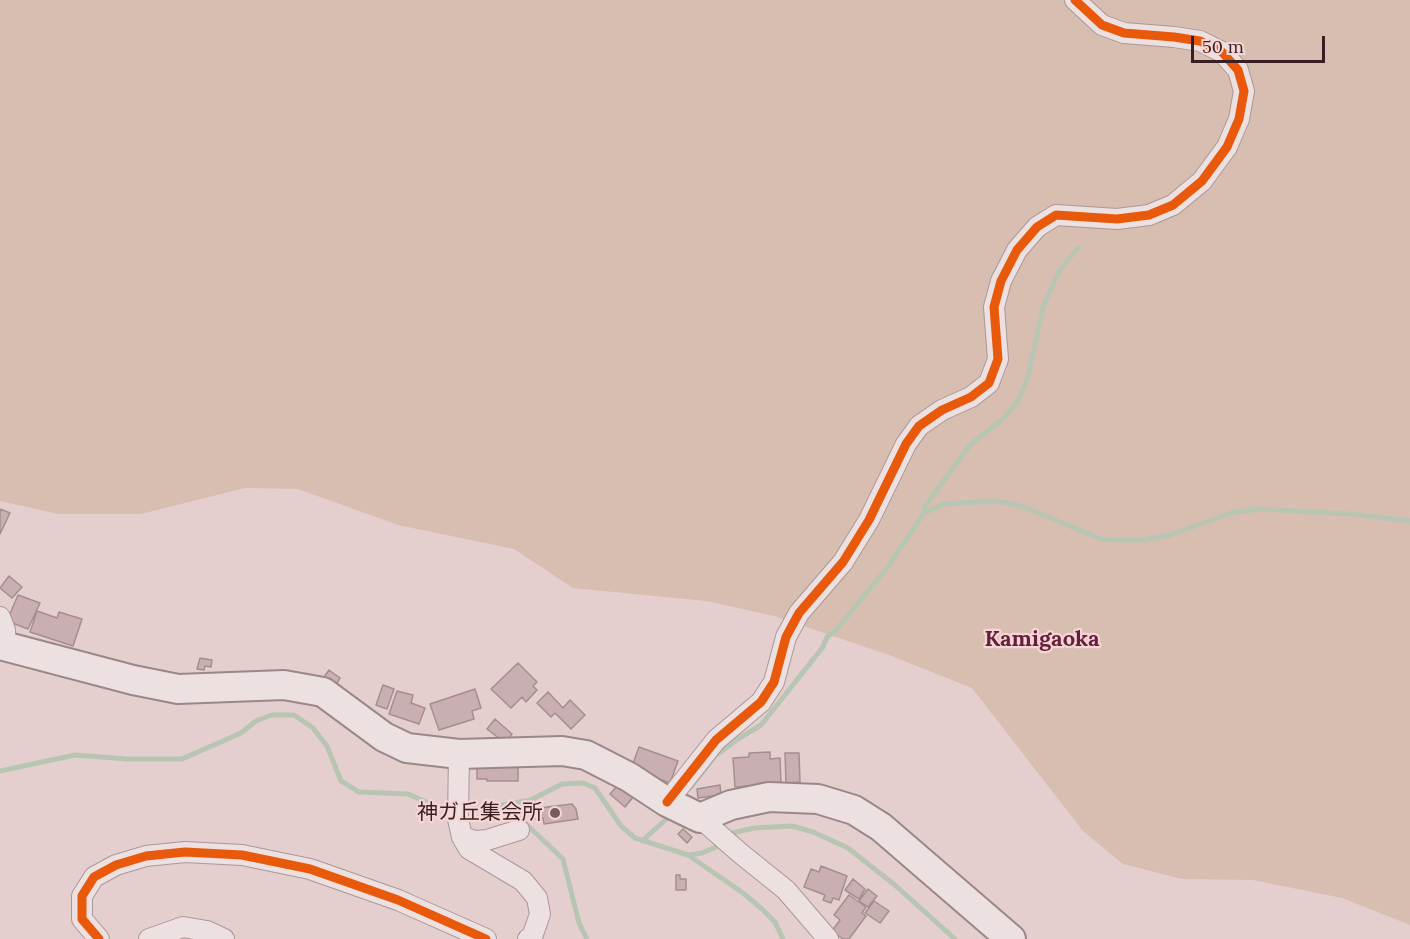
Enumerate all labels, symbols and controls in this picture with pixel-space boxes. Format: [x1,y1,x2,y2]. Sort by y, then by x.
scale bar [1194,24,1328,62]
text: 50 m [1202,35,1244,58]
district label: Kamigaoka [984,627,1100,653]
place label: 神ガ丘集会所 [417,800,543,826]
marker: 神ガ丘集会所 [548,806,562,820]

